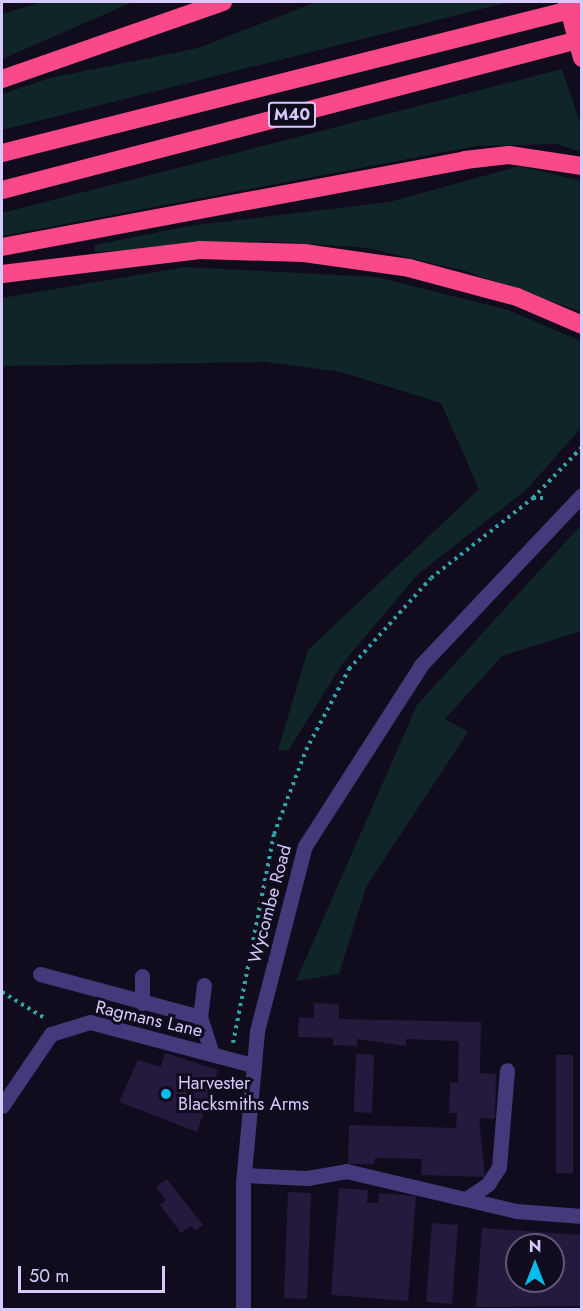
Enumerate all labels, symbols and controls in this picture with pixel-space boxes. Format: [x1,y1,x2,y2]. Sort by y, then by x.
road number: M40 [266,102,318,128]
street label: Wycombe Road [244,842,296,966]
street label: Ragmans Lane [93,996,205,1042]
place label: Harvester Blacksmiths Arms [178,1073,309,1116]
marker: Harvester Blacksmiths Arms [159,1087,173,1101]
north arrow [505,1233,565,1293]
text: N [529,1235,541,1258]
scale bar [21,1254,168,1292]
text: 50 m [29,1263,69,1289]

